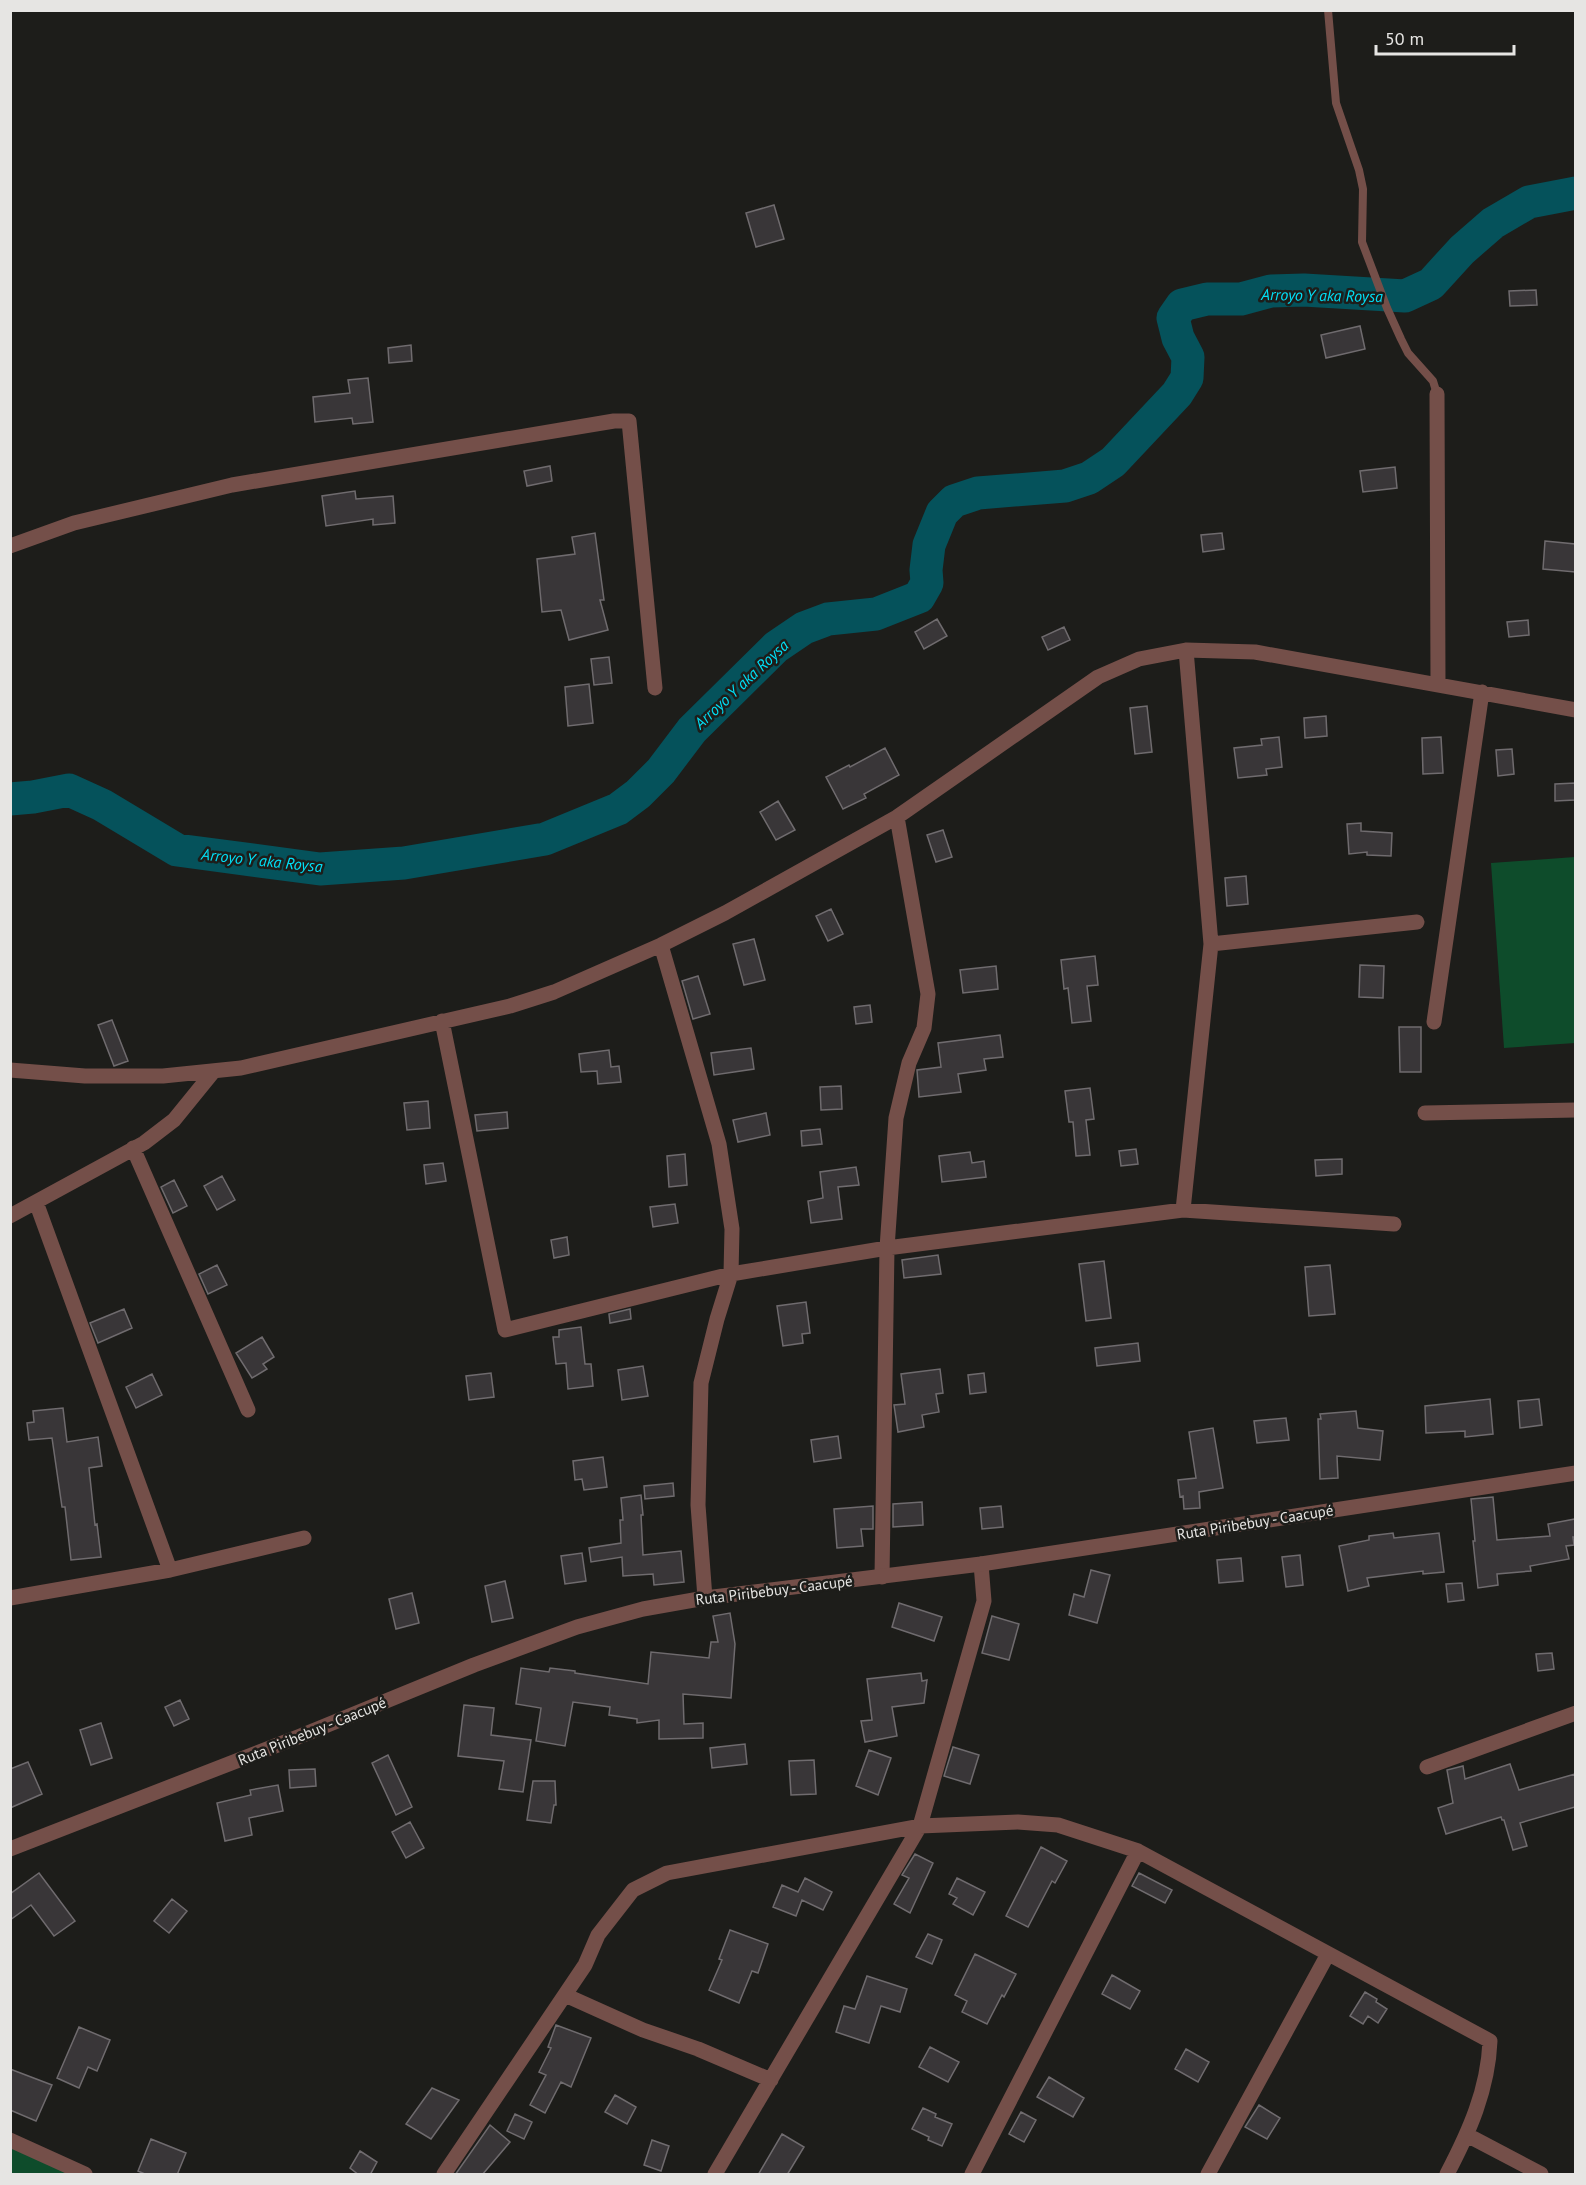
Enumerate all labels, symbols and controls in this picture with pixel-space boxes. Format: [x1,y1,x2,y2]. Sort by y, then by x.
scale bar [1376,18,1514,56]
text: 50 m [1385,27,1424,50]
water label: Arroyo Y aka Roysa [1260,284,1383,306]
water label: Arroyo Y aka Roysa [689,635,793,734]
water label: Arroyo Y aka Roysa [199,844,324,876]
street label: Ruta Piribebuy - Caacupé [1175,1500,1335,1544]
street label: Ruta Piribebuy - Caacupé [694,1571,854,1609]
street label: Ruta Piribebuy - Caacupé [235,1693,389,1769]

